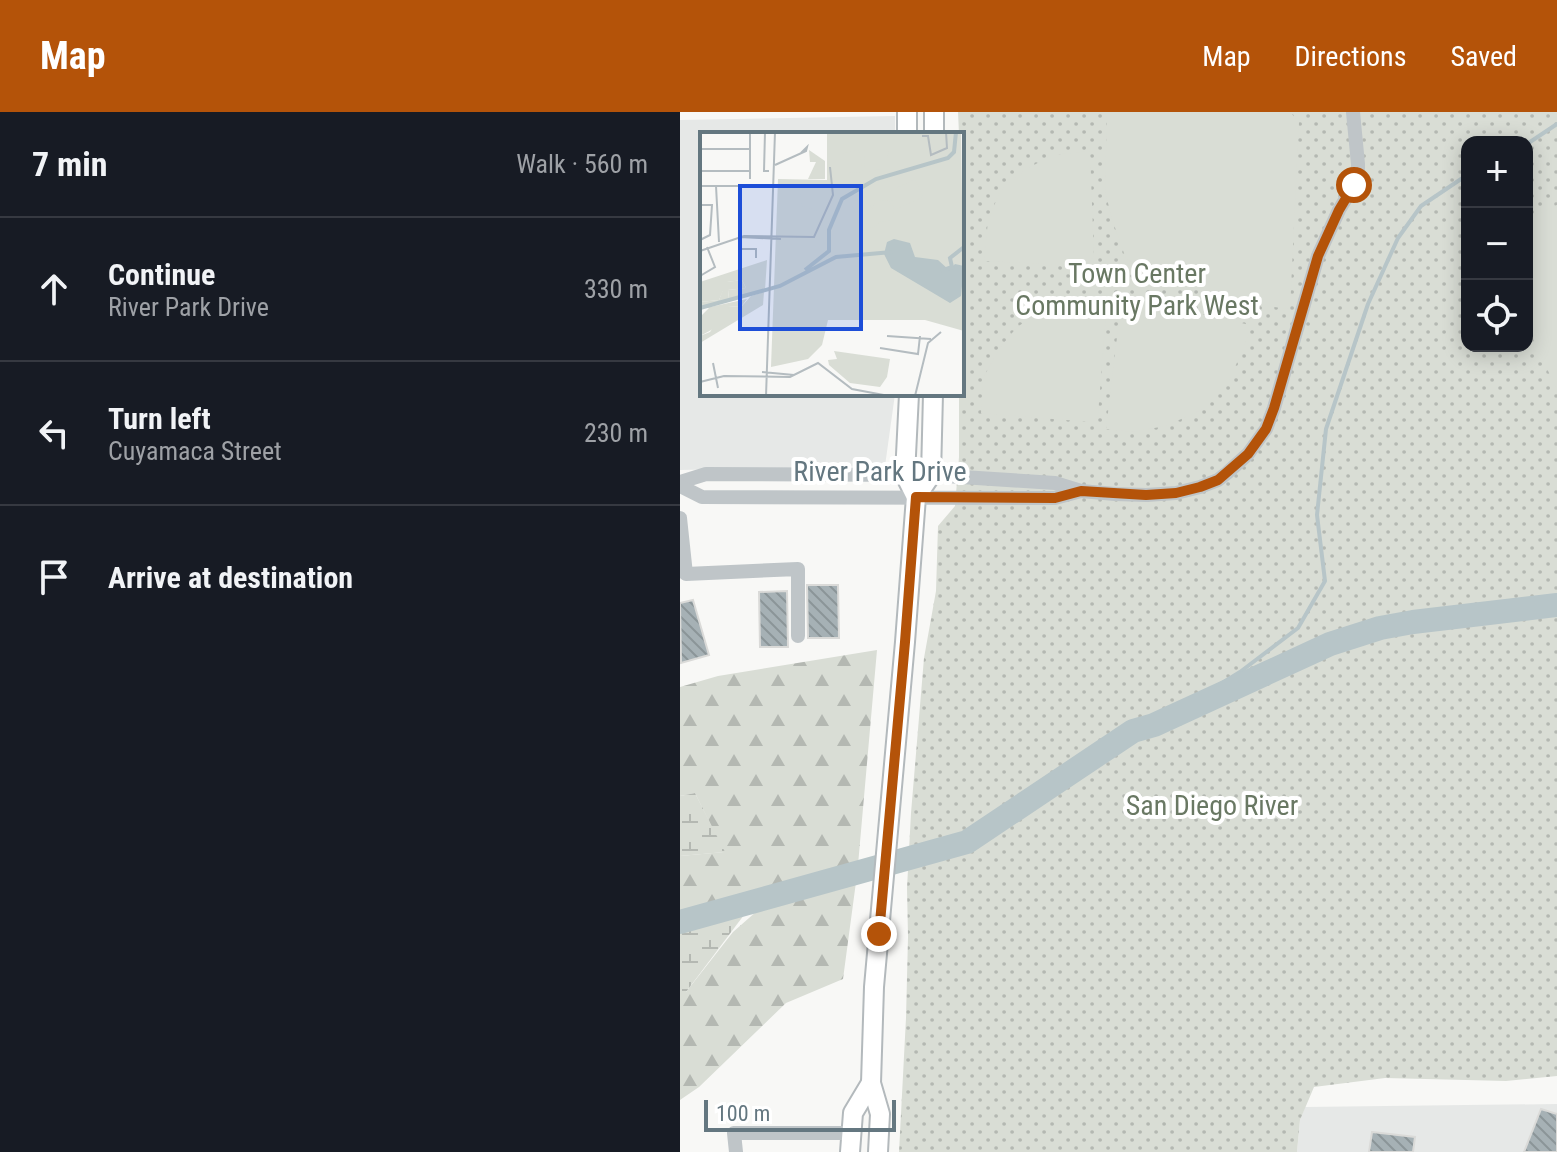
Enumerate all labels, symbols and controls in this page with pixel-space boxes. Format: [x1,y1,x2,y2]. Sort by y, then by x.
text: Map [40,34,106,78]
text: Map [1202,40,1251,73]
text: Directions [1295,40,1406,73]
text: Saved [1450,40,1517,73]
inset map [700,132,964,396]
map controls [1461,136,1533,352]
button: + [1461,136,1533,208]
text: 7 min [32,144,108,184]
text: Walk · 560 m [516,149,648,179]
route start [1336,167,1372,203]
button: − [1461,208,1533,280]
text: Continue [108,257,215,292]
park label: Town Center Community Park West [1015,257,1259,322]
icon: ahead [32,267,76,311]
text: 330 m [584,274,648,304]
button: locate [1461,280,1533,352]
text: River Park Drive [108,292,269,322]
text: Turn left [108,401,211,436]
icon: left [32,411,76,455]
text: 230 m [584,418,648,448]
text: Cuyamaca Street [108,436,282,466]
street label: River Park Drive [793,455,967,488]
icon: arrive [32,555,76,599]
text: Arrive at destination [108,560,353,595]
park label: San Diego River [1126,789,1298,822]
route end [861,916,897,952]
scale bar [704,1096,896,1132]
text: 100 m [716,1101,770,1126]

